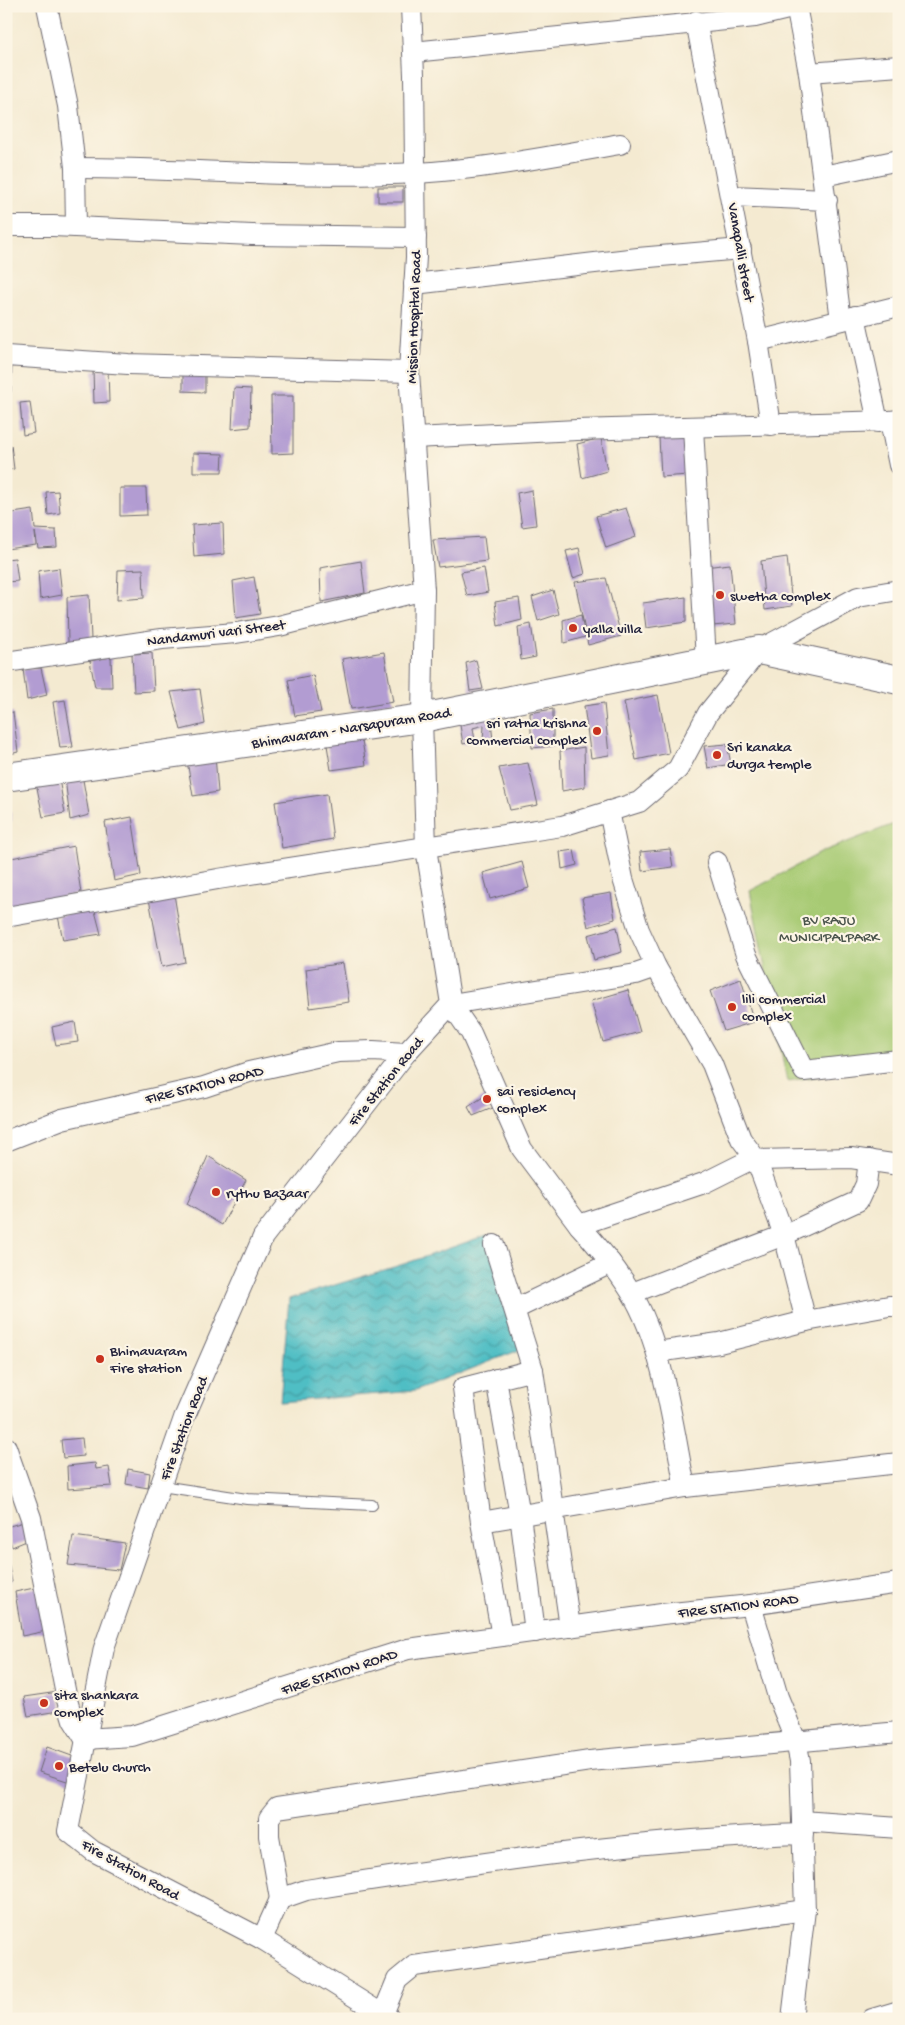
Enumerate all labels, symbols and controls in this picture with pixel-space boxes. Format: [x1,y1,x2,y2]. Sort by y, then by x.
street label: Vanapalli street [722,201,758,305]
street label: Mission Hospital Road [404,249,426,384]
place label: swetha complex [730,588,831,606]
marker: swetha complex [714,589,726,601]
street label: Nandamuri vari Street [146,616,288,651]
place label: yalla villa [583,621,643,639]
marker: yalla villa [567,622,579,634]
street label: Bhimavaram - Narsapuram Road [250,704,453,754]
place label: sri ratna krishna commercial complex [466,715,588,750]
marker: sri ratna krishna commercial complex [591,725,603,737]
place label: Sri kanaka durga temple [727,739,812,774]
marker: Sri kanaka durga temple [711,749,723,761]
park label: BV RAJU MUNICIPALPARK [779,912,881,947]
place label: lili commercial complex [742,991,826,1026]
marker: lili commercial complex [726,1001,738,1013]
street label: Fire Station Road [344,1033,429,1131]
street label: FIRE STATION ROAD [143,1063,266,1110]
place label: sai residency complex [497,1083,576,1118]
marker: sai residency complex [481,1093,493,1105]
place label: rythu Bazaar [226,1185,310,1203]
marker: rythu Bazaar [210,1186,222,1198]
place label: Bhimavaram Fire station [109,1343,188,1378]
marker: Bhimavaram Fire station [94,1353,106,1365]
street label: Fire Station Road [156,1373,213,1484]
street label: FIRE STATION ROAD [676,1591,800,1623]
street label: FIRE STATION ROAD [278,1646,400,1700]
place label: sita shankara complex [54,1687,139,1722]
marker: sita shankara complex [38,1697,50,1709]
place label: Betelu church [68,1759,151,1777]
marker: Betelu church [53,1760,65,1772]
street label: Fire Station Road [77,1836,183,1906]

